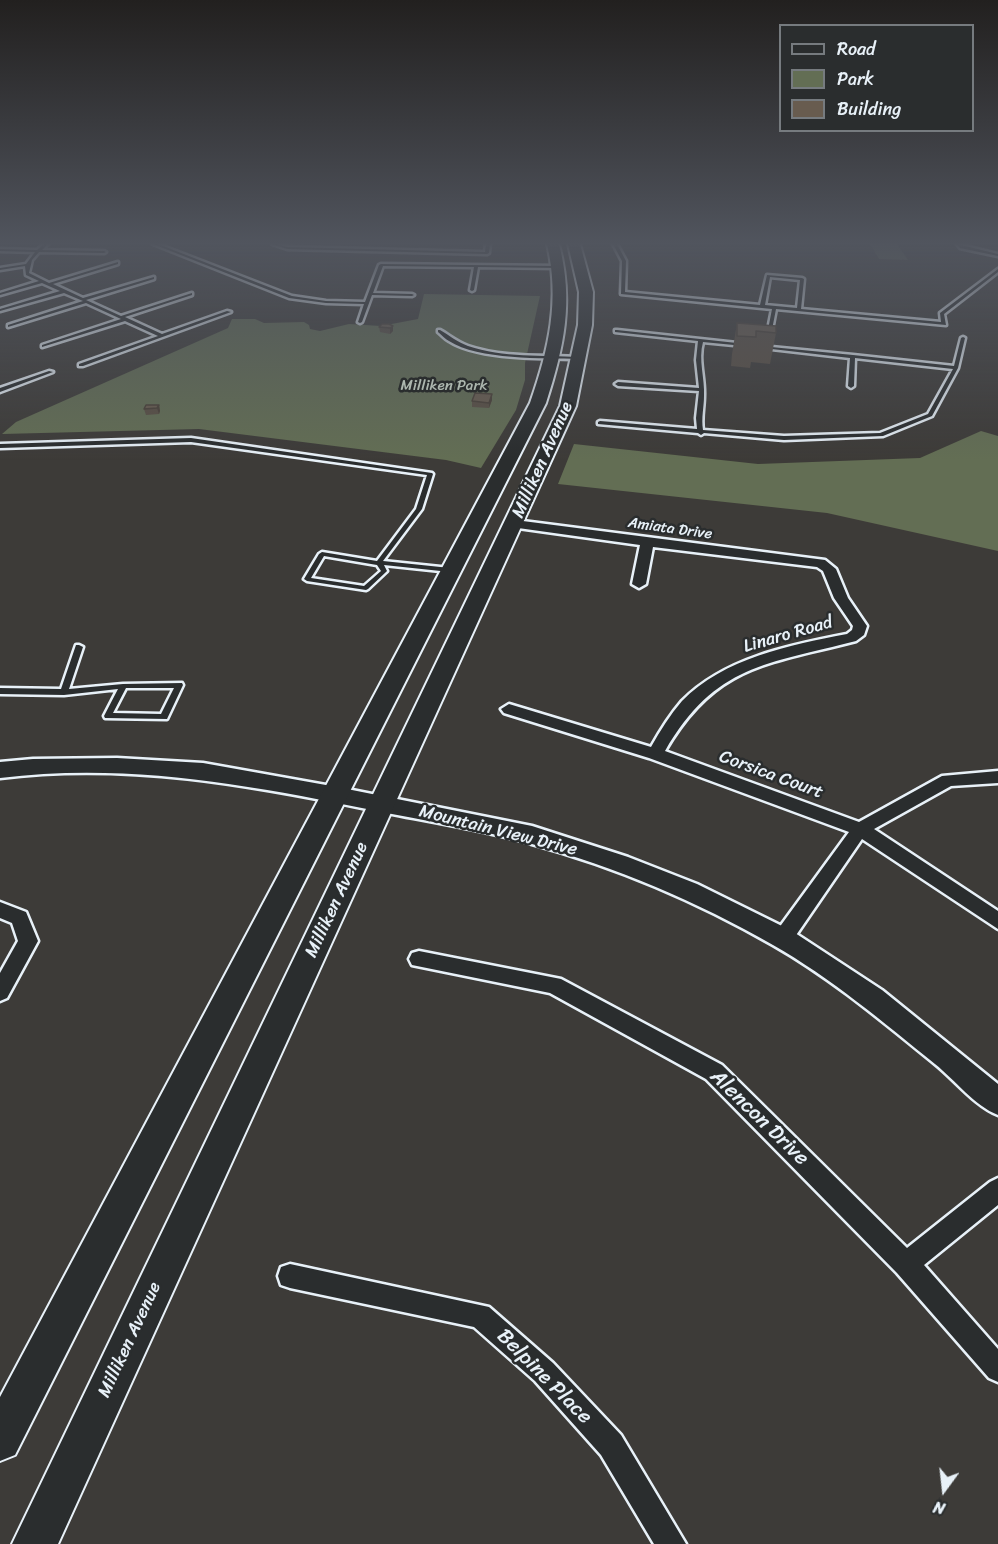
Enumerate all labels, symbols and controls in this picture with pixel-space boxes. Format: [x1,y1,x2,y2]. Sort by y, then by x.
legend [779,24,974,132]
text: Road [837,33,876,65]
text: Park [837,63,874,95]
text: Building [837,93,901,125]
park label: Milliken Park [401,377,487,395]
street label: Milliken Avenue [508,399,578,521]
street label: Amiata Drive [627,514,713,544]
street label: Linaro Road [741,612,835,658]
street label: Corsica Court [716,746,826,804]
street label: Mountain View Drive [417,801,579,861]
street label: Milliken Avenue [301,839,373,961]
street label: Alencon Drive [704,1065,814,1171]
street label: Milliken Avenue [94,1279,166,1401]
street label: Belpine Place [491,1324,597,1430]
north arrow [914,1460,974,1520]
text: N [930,1492,948,1523]

